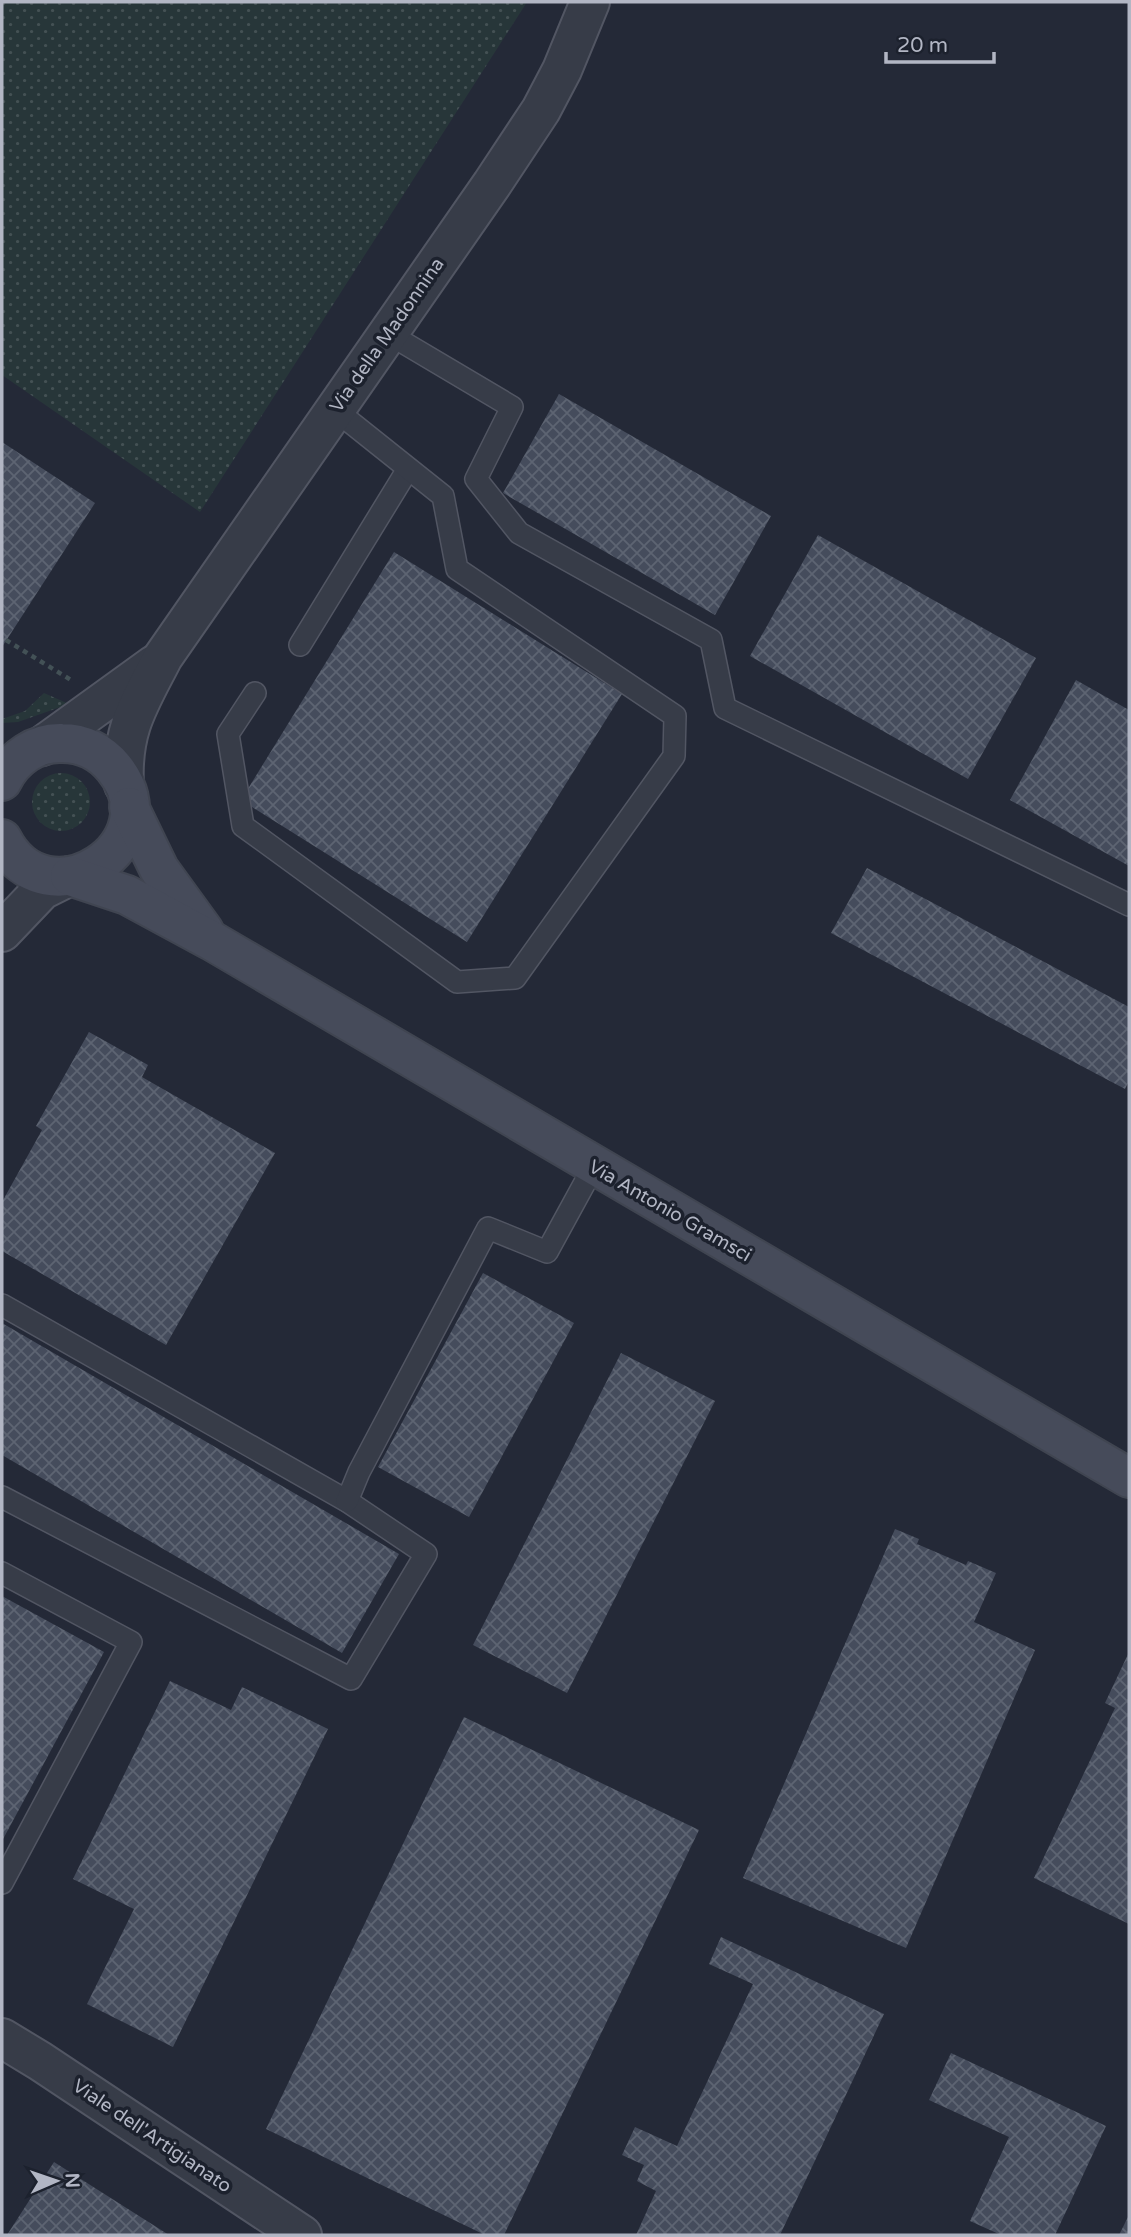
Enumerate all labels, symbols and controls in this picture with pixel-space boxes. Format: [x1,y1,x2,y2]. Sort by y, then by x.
scale bar [886,21,995,65]
text: 20 m [897,33,948,58]
street label: Via della Madonnina [325,253,449,417]
street label: Via Antonio Gramsci [585,1155,755,1267]
street label: Viale dell'Artigianato [68,2075,236,2197]
north arrow [21,2146,91,2216]
text: N [61,2172,83,2188]

